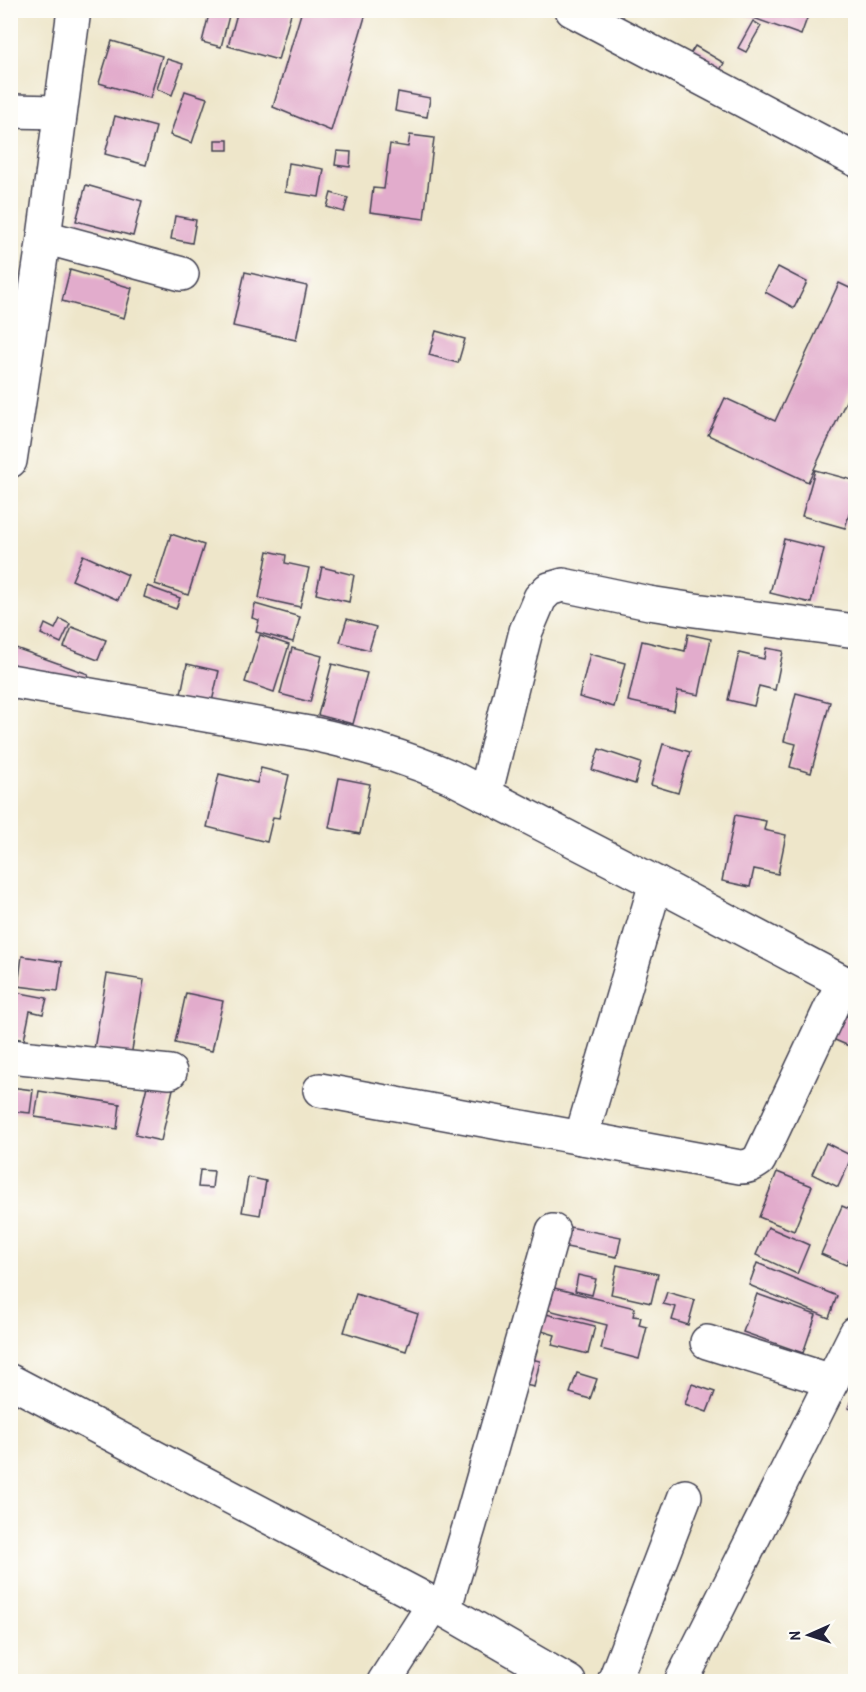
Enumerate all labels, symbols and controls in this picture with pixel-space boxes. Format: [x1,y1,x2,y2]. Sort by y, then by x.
north arrow [779,1605,839,1665]
text: N [783,1630,805,1641]

